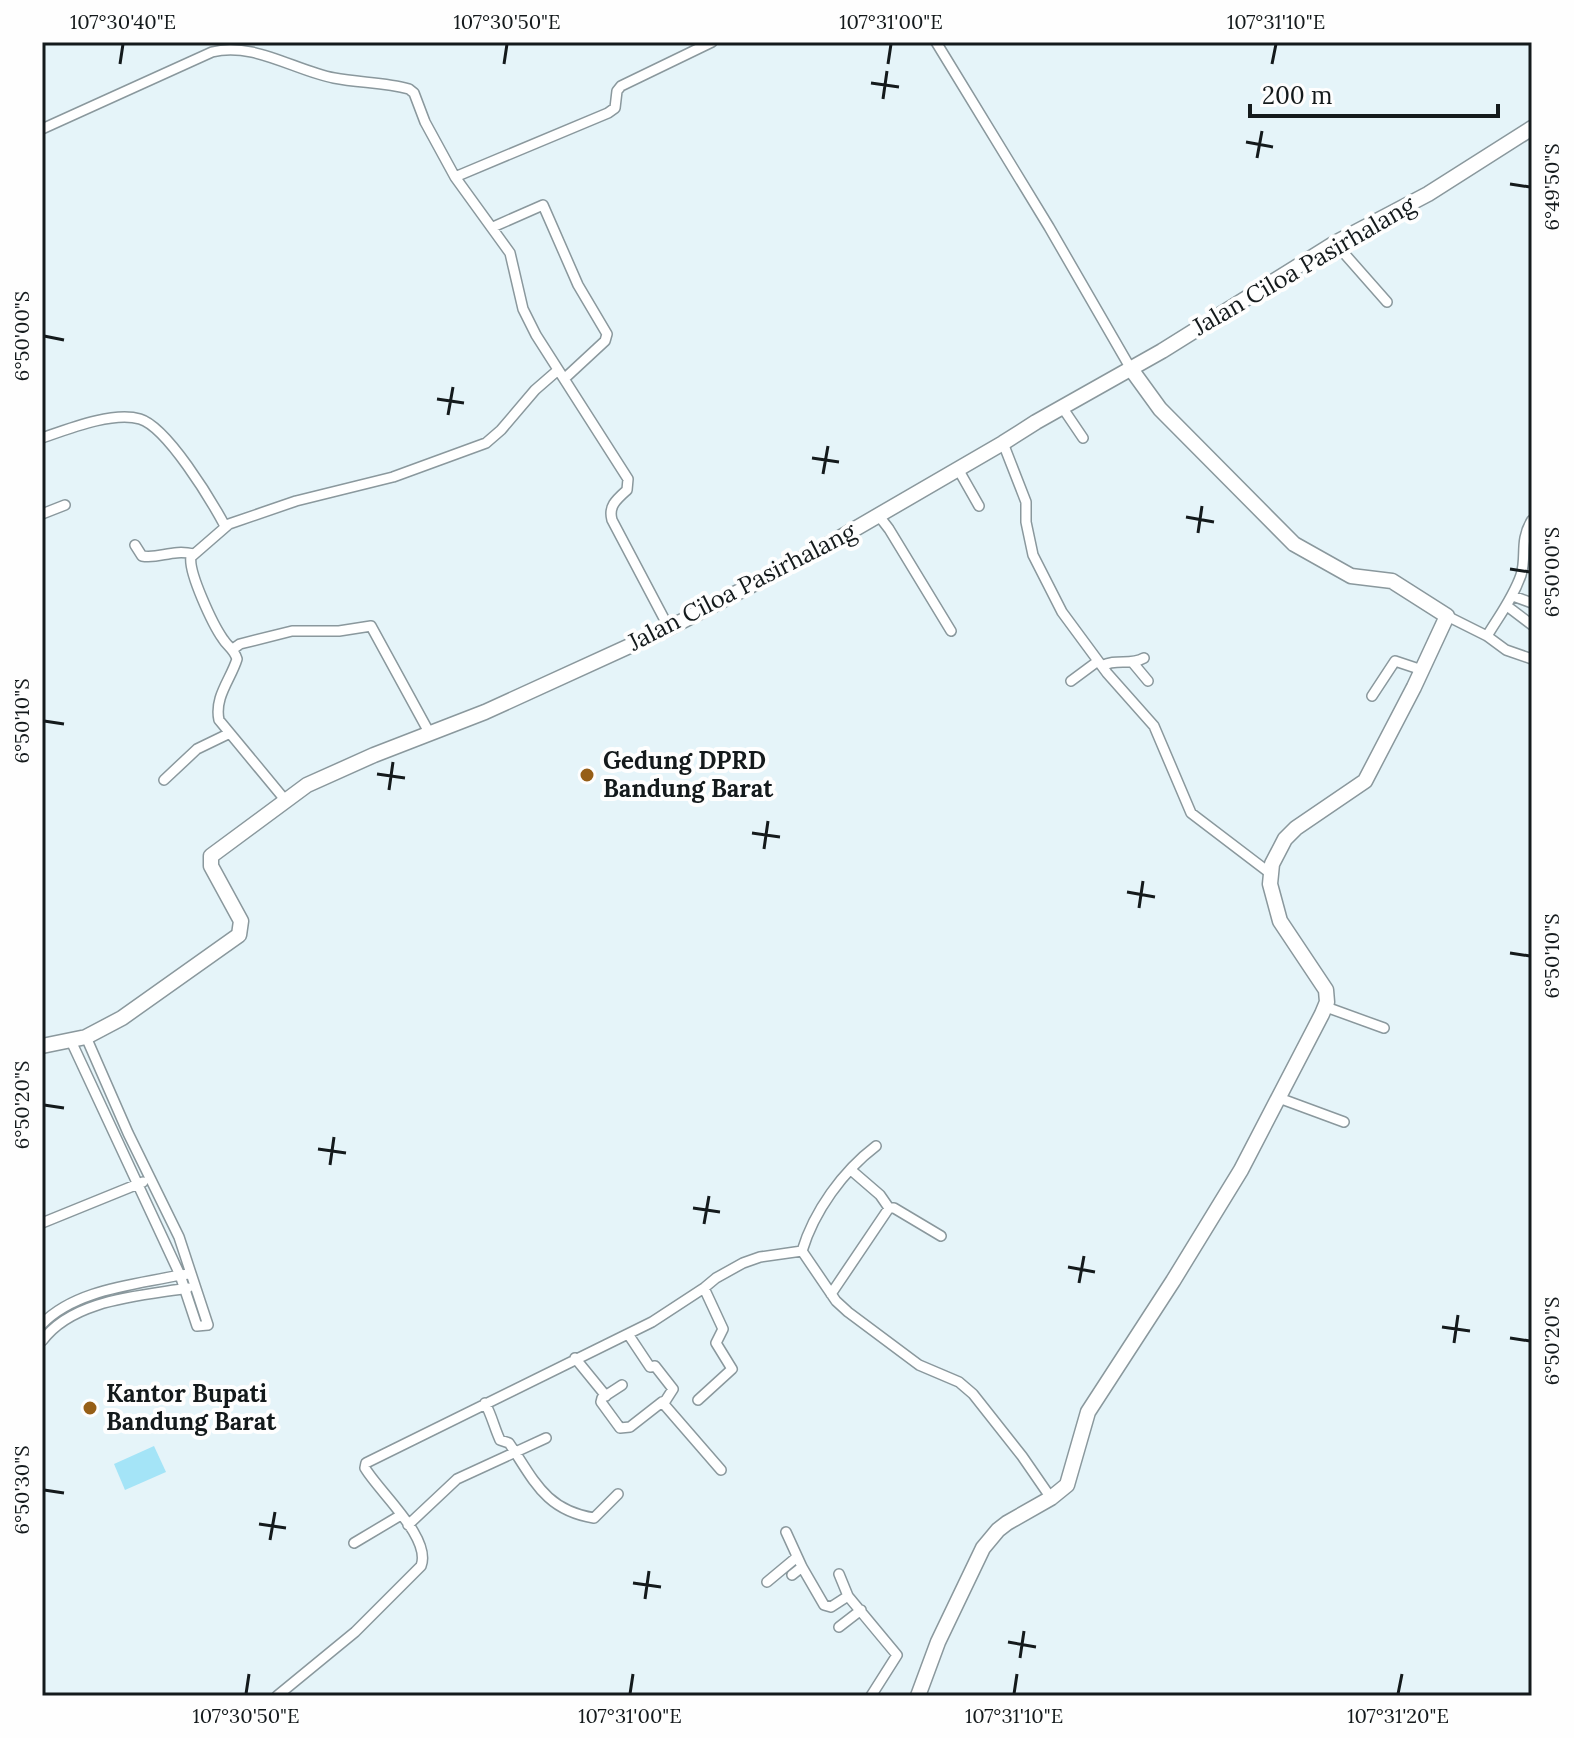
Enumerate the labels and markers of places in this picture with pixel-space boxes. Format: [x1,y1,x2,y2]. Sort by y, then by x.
place label: Gedung DPRD Bandung Barat [603,745,774,804]
marker: Gedung DPRD Bandung Barat [578,766,596,784]
place label: Kantor Bupati Bandung Barat [106,1378,277,1437]
marker: Kantor Bupati Bandung Barat [81,1399,99,1417]

